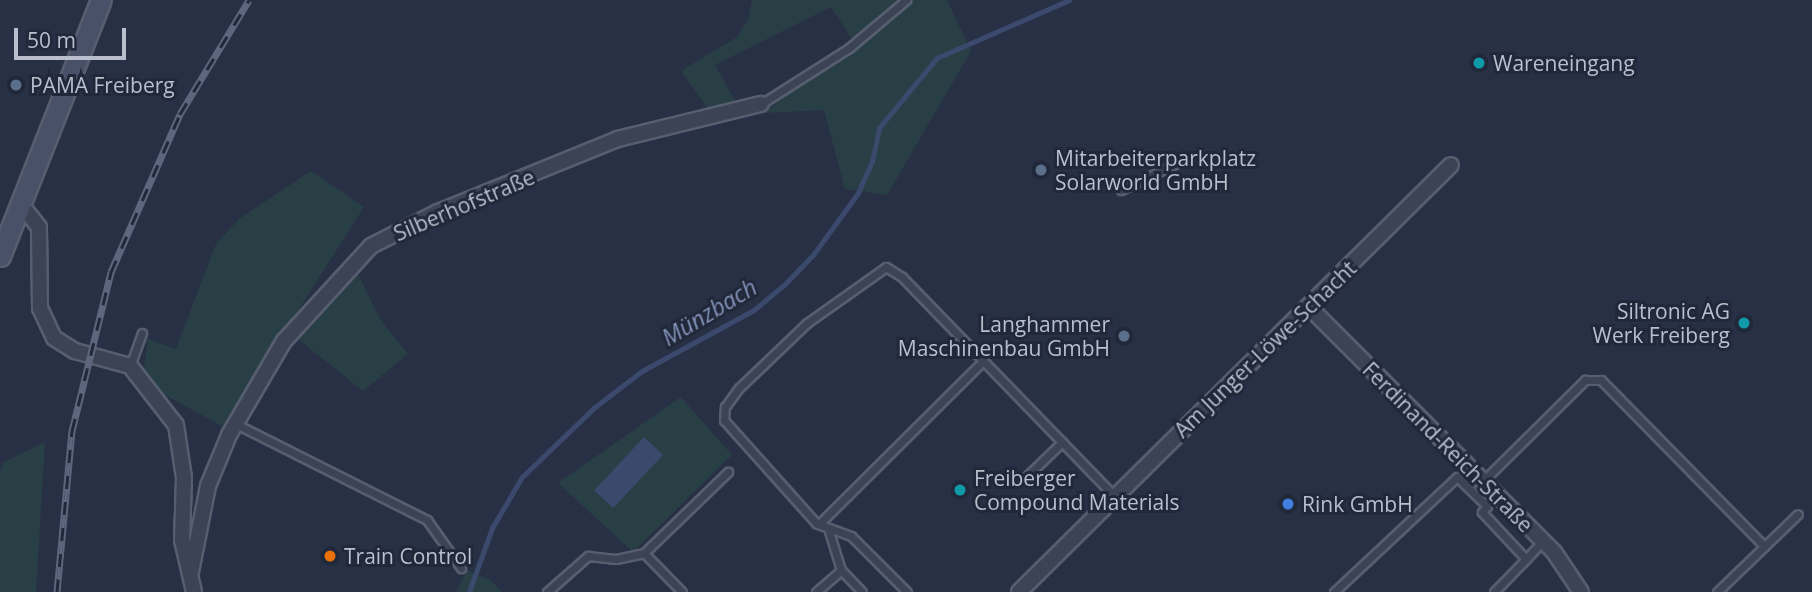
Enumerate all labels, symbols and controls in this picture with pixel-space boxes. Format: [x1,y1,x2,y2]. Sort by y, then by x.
scale bar [18,14,130,58]
text: 50 m [27,26,76,54]
place label: Wareneingang [1493,50,1635,76]
marker: Wareneingang [1471,55,1487,71]
place label: PAMA Freiberg [30,72,175,98]
marker: PAMA Freiberg [8,77,24,93]
place label: Mitarbeiterparkplatz Solarworld GmbH [1055,145,1256,195]
marker: Mitarbeiterparkplatz Solarworld GmbH [1033,162,1049,178]
street label: Silberhofstraße [390,164,538,246]
street label: Am Junger-Löwe-Schacht [1169,256,1361,442]
water label: Münzbach [656,273,762,351]
place label: Siltronic AG Werk Freiberg [1593,298,1730,348]
place label: Langhammer Maschinenbau GmbH [898,311,1110,361]
marker: Siltronic AG Werk Freiberg [1736,315,1752,331]
marker: Langhammer Maschinenbau GmbH [1116,328,1132,344]
street label: Ferdinand-Reich-Straße [1358,357,1538,537]
place label: Freiberger Compound Materials [974,465,1180,515]
marker: Freiberger Compound Materials [952,482,968,498]
place label: Rink GmbH [1302,491,1413,517]
marker: Rink GmbH [1280,496,1296,512]
place label: Train Control [344,543,472,569]
marker: Train Control [322,548,338,564]

